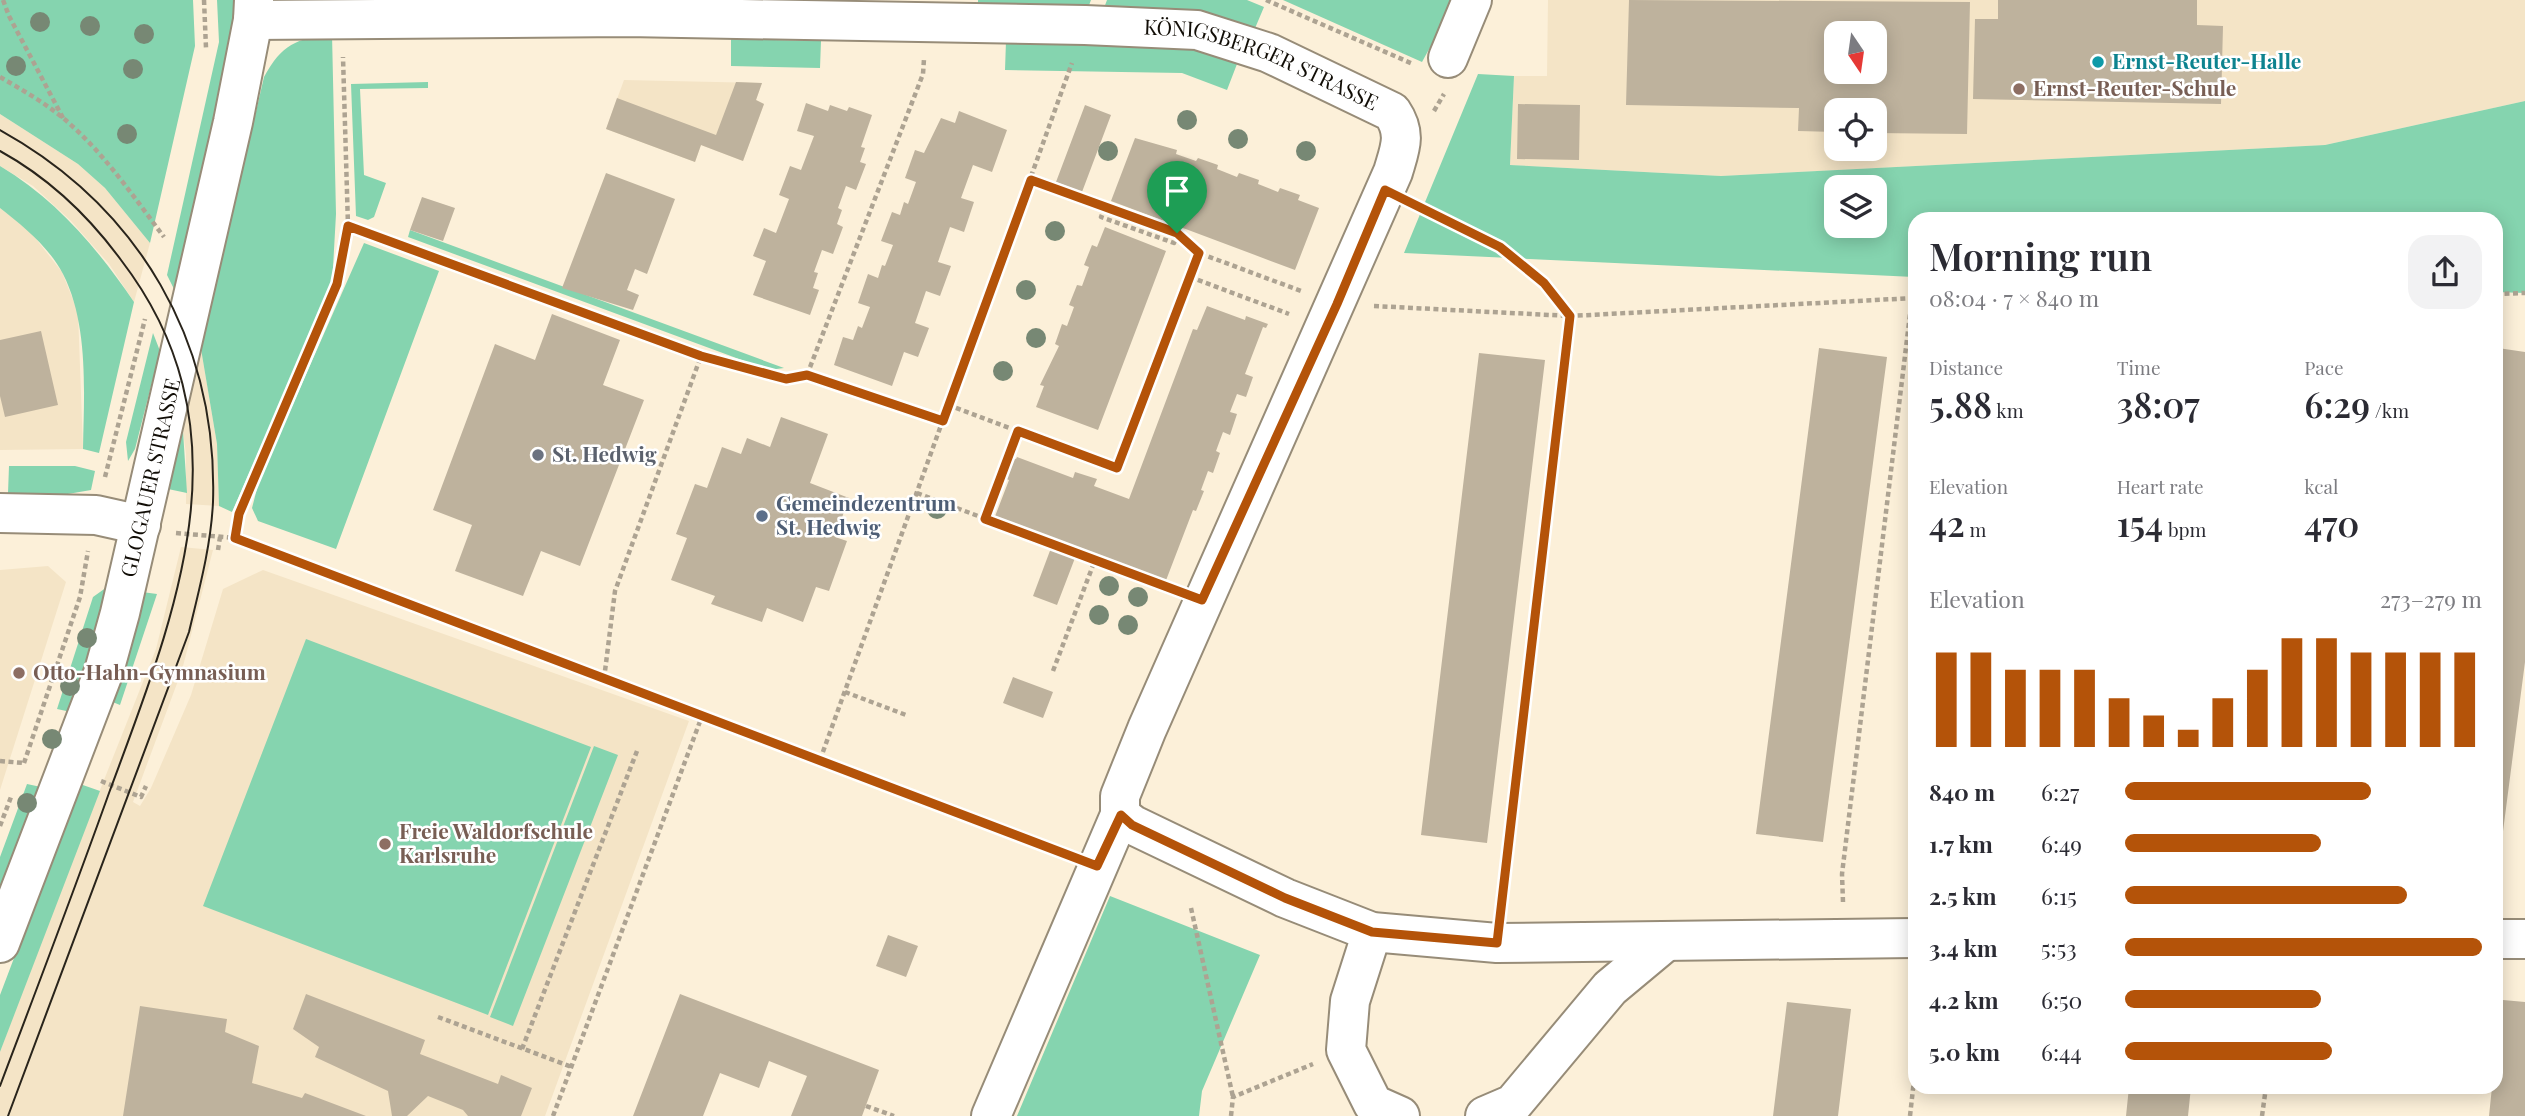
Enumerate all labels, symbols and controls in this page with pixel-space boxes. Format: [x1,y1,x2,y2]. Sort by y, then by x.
street label: KÖNIGSBERGER STRASSE [1143,12,1384,115]
north arrow [1824,21,1886,84]
map controls [1824,21,1887,238]
place label: Ernst-Reuter-Halle [2112,46,2301,74]
marker: Ernst-Reuter-Halle [2090,54,2106,70]
place label: Ernst-Reuter-Schule [2033,73,2236,101]
marker: Ernst-Reuter-Schule [2011,81,2027,97]
button: locate [1824,98,1887,161]
pin [1147,161,1207,233]
icon: arrive [1158,172,1196,210]
button: layers [1824,175,1887,238]
text: Morning run [1929,230,2152,281]
button: share [2408,235,2482,309]
text: 08:04 · 7 × 840 m [1929,282,2099,313]
text: Distance [1929,354,2003,380]
text: Time [2117,354,2161,380]
text: Pace [2304,354,2344,380]
street label: GLOGAUER STRASSE [113,375,186,580]
text: 5.88 [1929,380,1992,427]
text: 38:07 [2117,380,2200,427]
text: 6:29 [2304,380,2370,427]
text: km [1992,397,2024,423]
text: /km [2370,397,2409,423]
place label: St. Hedwig [552,439,657,467]
marker: St. Hedwig [530,447,546,463]
text: Elevation [1929,473,2008,499]
text: Heart rate [2117,473,2204,499]
text: kcal [2304,473,2338,499]
place label: Gemeindezentrum St. Hedwig [776,488,956,540]
text: 42 [1929,499,1965,546]
text: 154 [2117,499,2163,546]
text: 470 [2304,499,2359,546]
marker: Gemeindezentrum St. Hedwig [754,508,770,524]
text: m [1965,516,1987,542]
text: bpm [2163,516,2207,542]
text: Elevation [1929,583,2025,614]
text: 273–279 m [2380,583,2482,614]
place label: Otto-Hahn-Gymnasium [33,657,266,685]
marker: Otto-Hahn-Gymnasium [11,665,27,681]
text: 840 m [1929,776,1995,807]
text: 6:27 [2041,776,2079,807]
place label: Freie Waldorfschule Karlsruhe [399,816,593,868]
text: 1.7 km [1929,828,1993,859]
text: 6:49 [2041,828,2082,859]
marker: Freie Waldorfschule Karlsruhe [377,836,393,852]
text: 2.5 km [1929,880,1996,911]
text: 6:15 [2041,880,2077,911]
text: 3.4 km [1929,932,1998,963]
text: 5:53 [2041,932,2077,963]
text: 4.2 km [1929,984,1999,1015]
text: 6:50 [2041,984,2082,1015]
text: 5.0 km [1929,1036,2000,1067]
text: 6:44 [2041,1036,2082,1067]

